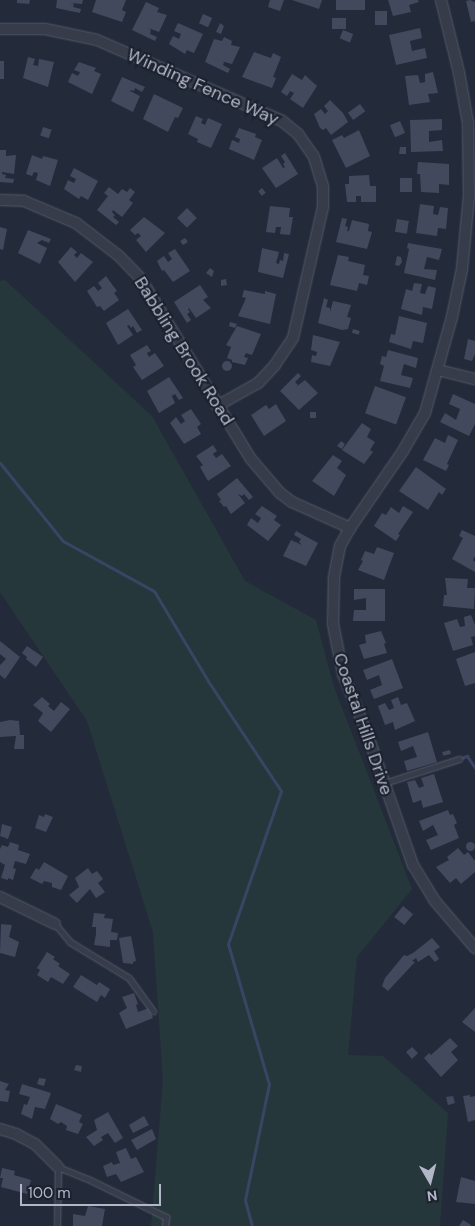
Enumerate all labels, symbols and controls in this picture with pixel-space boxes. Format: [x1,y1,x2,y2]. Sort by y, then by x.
street label: Winding Fence Way [124,44,282,130]
street label: Babbling Brook Road [130,273,238,429]
street label: Coastal Hills Drive [329,650,397,798]
north arrow [405,1156,455,1206]
scale bar [22,1174,164,1206]
text: 100 m [28,1183,71,1203]
text: N [426,1186,438,1205]

